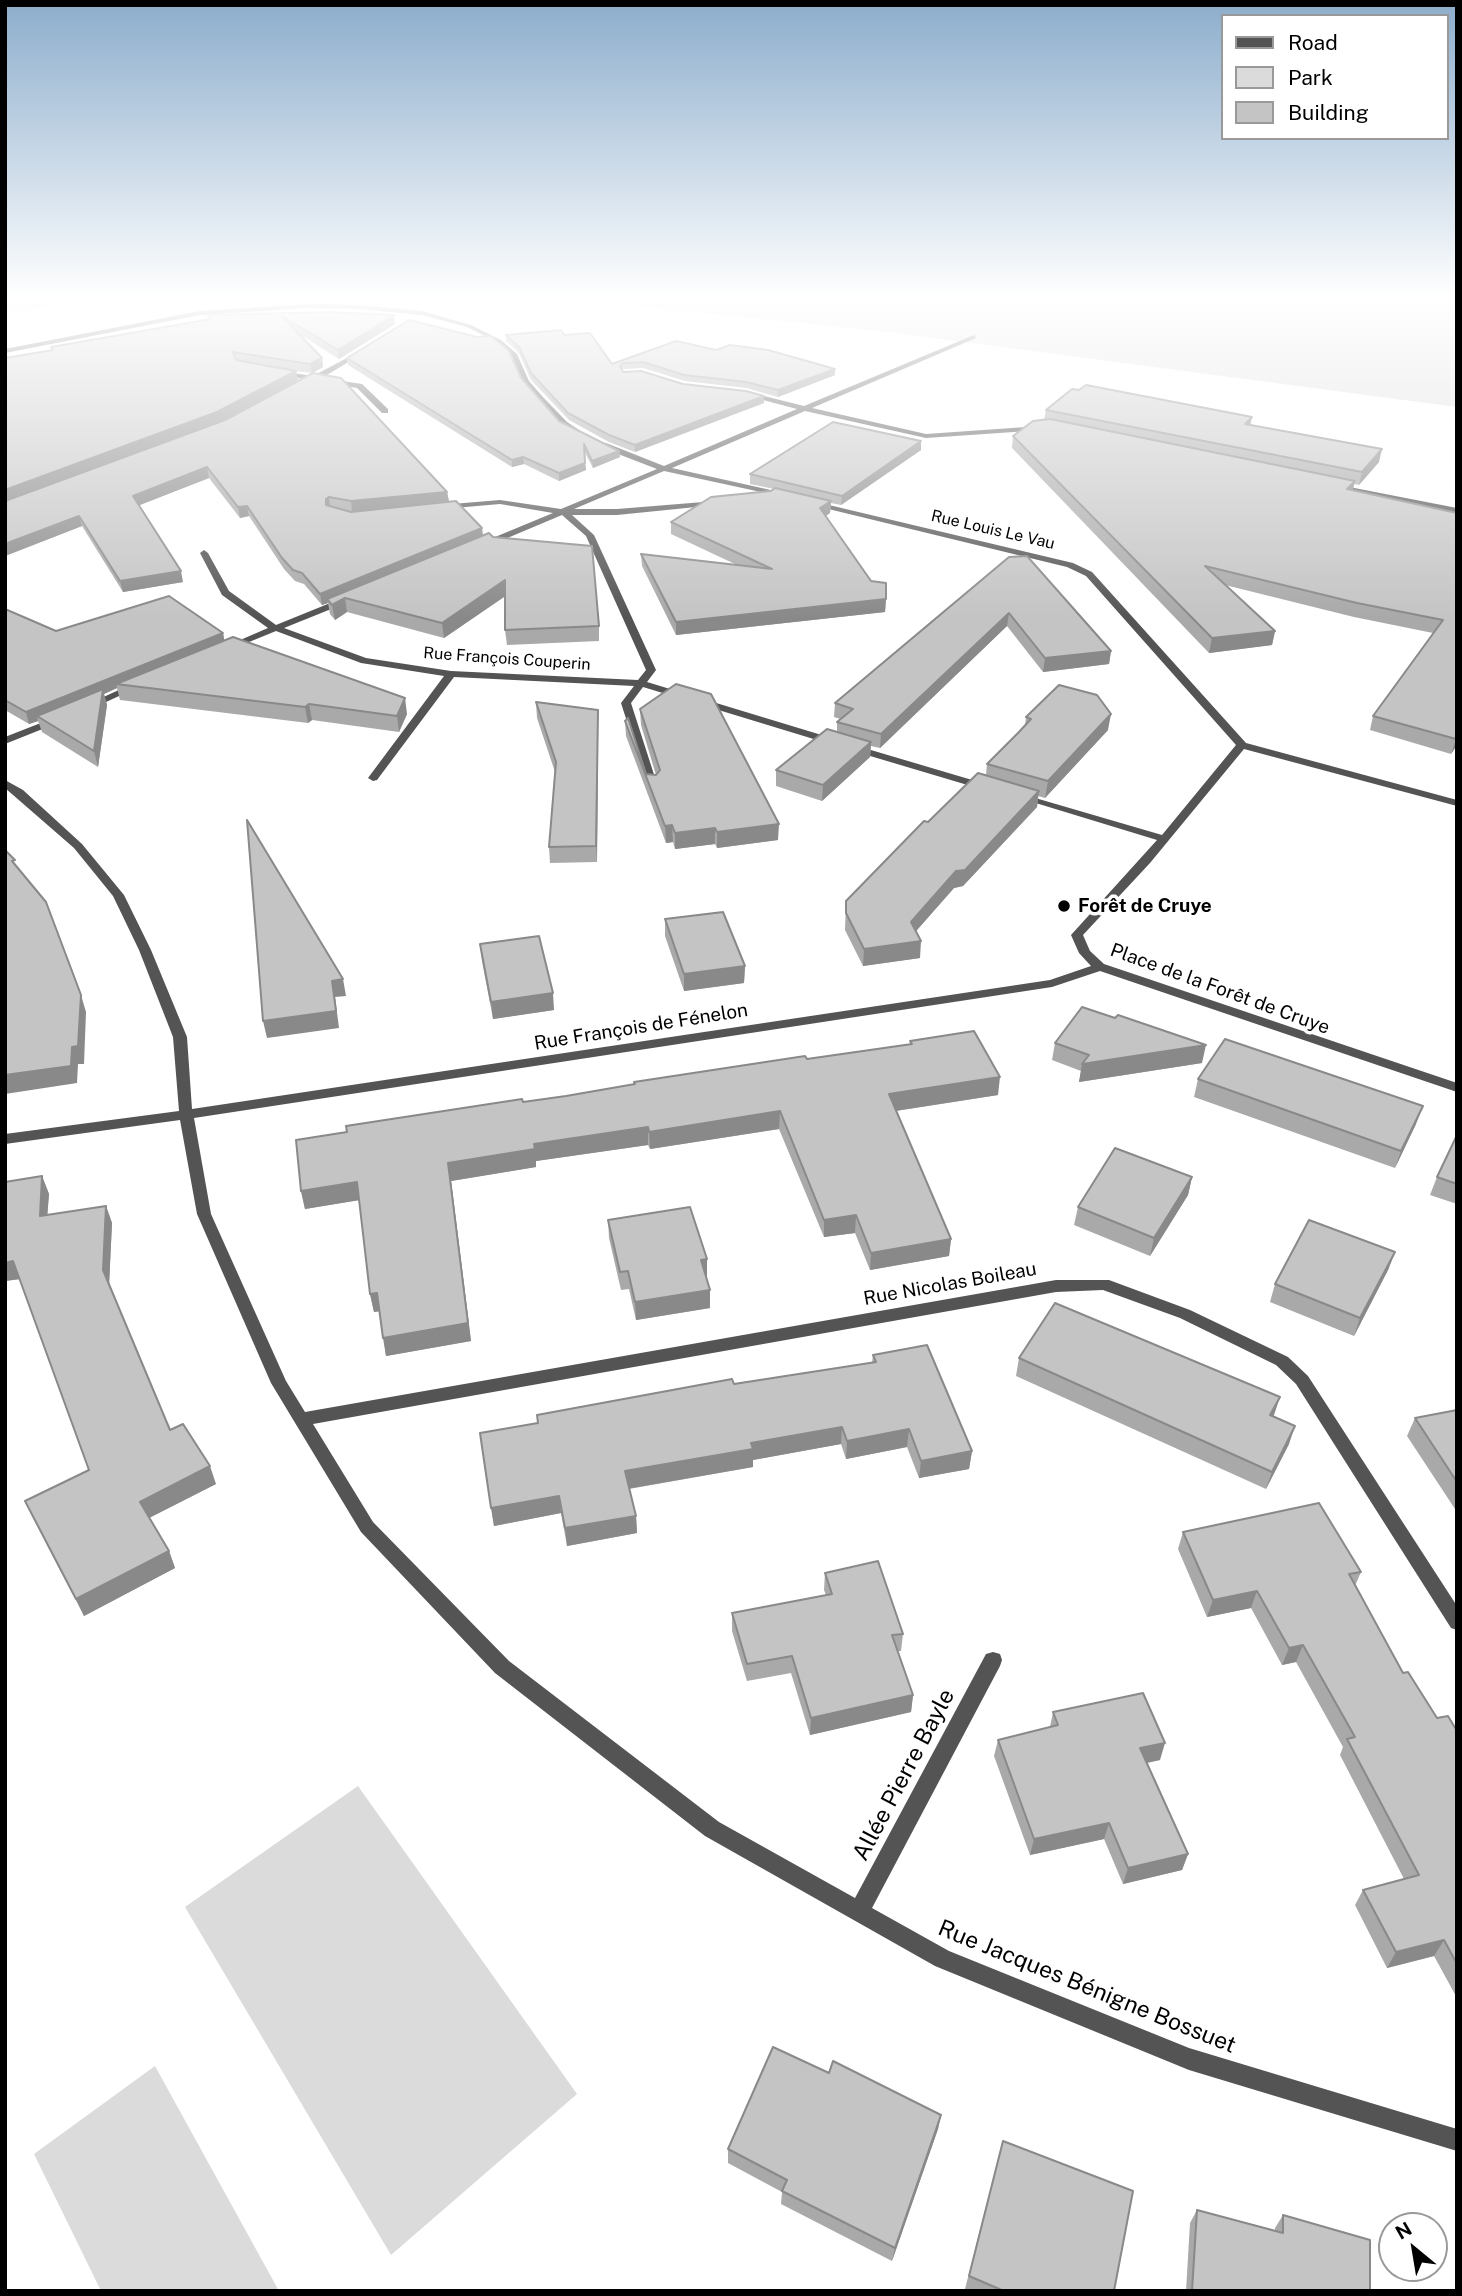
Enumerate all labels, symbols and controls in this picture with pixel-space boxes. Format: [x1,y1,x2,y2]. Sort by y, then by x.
legend [1220,14,1448,140]
text: Road [1288,30,1338,55]
text: Park [1288,65,1333,90]
text: Building [1288,100,1369,125]
street label: Rue Louis Le Vau [929,506,1057,554]
street label: Rue François Couperin [423,644,591,674]
place label: Forêt de Cruye [1078,895,1212,917]
marker: Forêt de Cruye [1056,898,1072,914]
street label: Place de la Forêt de Cruye [1107,939,1333,1039]
street label: Rue François de Fénelon [532,999,750,1055]
street label: Rue Nicolas Boileau [862,1258,1038,1310]
street label: Allée Pierre Bayle [847,1685,961,1865]
street label: Rue Jacques Bénigne Bossuet [934,1914,1240,2060]
north arrow [1378,2212,1448,2282]
text: N [1392,2217,1415,2244]

